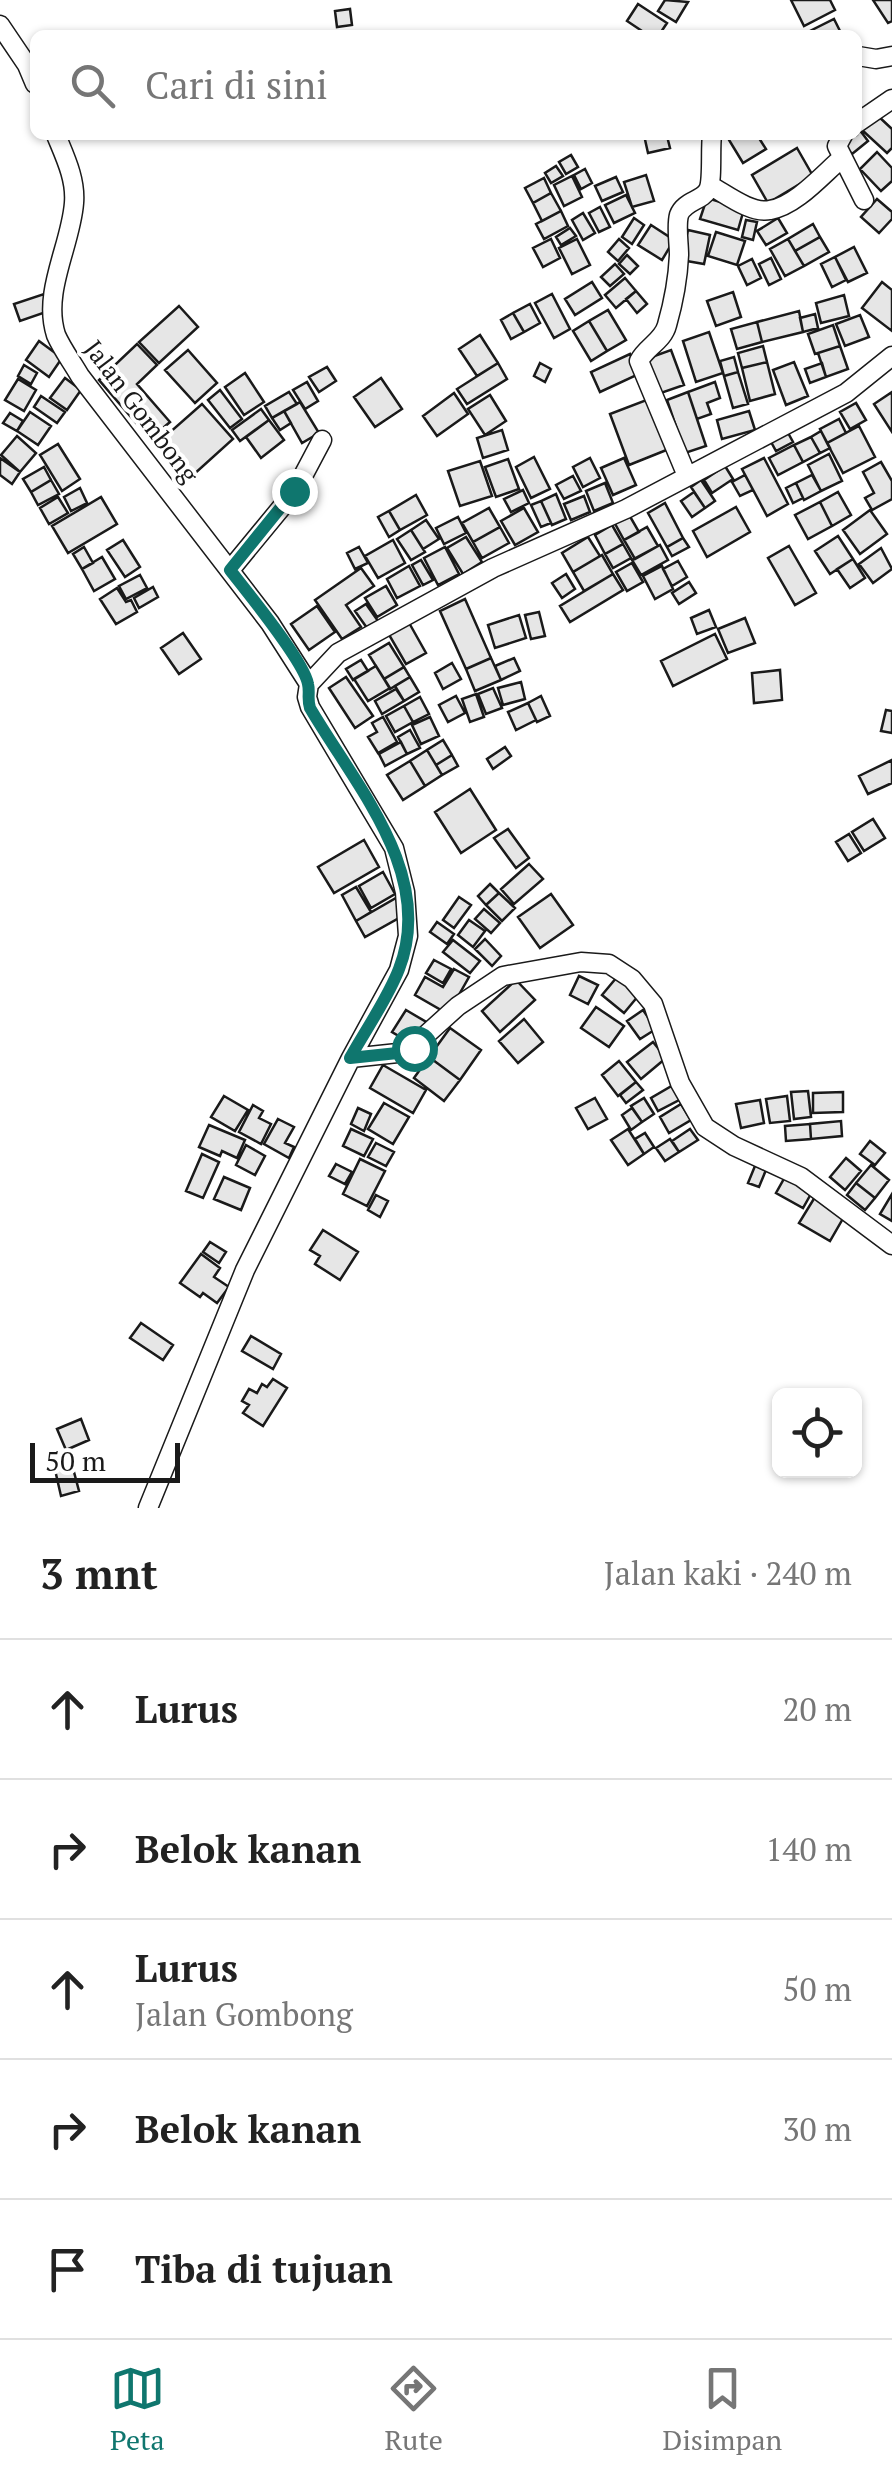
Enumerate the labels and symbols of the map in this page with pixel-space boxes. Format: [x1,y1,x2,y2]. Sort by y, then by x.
street label: Jalan Gombong [78,333,207,490]
route end [272,469,318,515]
route start [392,1026,438,1072]
scale bar [30,1438,180,1482]

